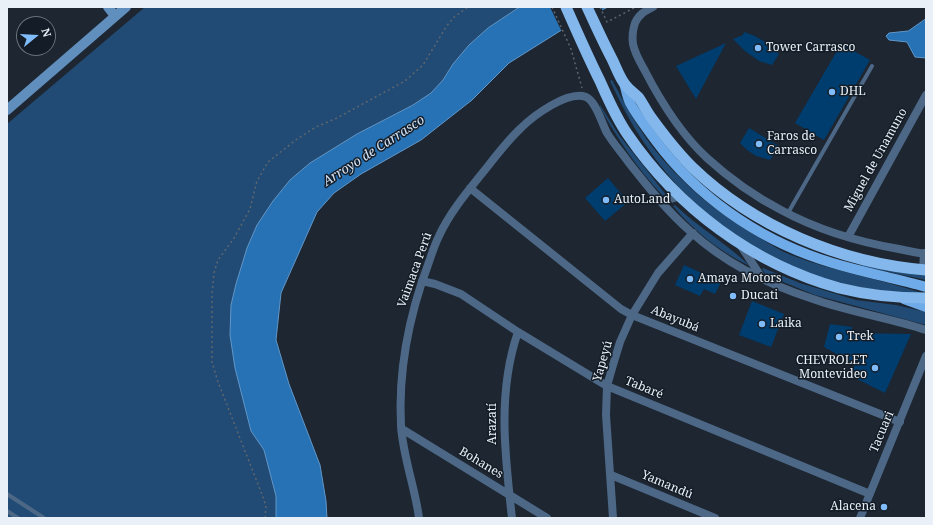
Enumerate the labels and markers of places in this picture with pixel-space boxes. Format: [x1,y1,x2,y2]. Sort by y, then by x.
place label: Tower Carrasco [766,41,855,55]
marker: Tower Carrasco [753,43,763,53]
place label: DHL [840,85,866,99]
marker: DHL [827,87,837,97]
place label: Faros de Carrasco [767,130,817,158]
marker: Faros de Carrasco [754,139,764,149]
place label: AutoLand [614,193,670,207]
marker: AutoLand [601,195,611,205]
place label: Amaya Motors [698,272,781,286]
marker: Amaya Motors [685,274,695,284]
place label: Ducati [741,289,778,303]
marker: Ducati [728,291,738,301]
place label: Laika [770,317,802,331]
marker: Laika [757,319,767,329]
place label: Trek [847,330,873,344]
marker: Trek [834,332,844,342]
place label: CHEVROLET Montevideo [796,354,867,382]
marker: CHEVROLET Montevideo [870,363,880,373]
place label: Alacena [830,500,876,514]
marker: Alacena [879,502,889,512]

